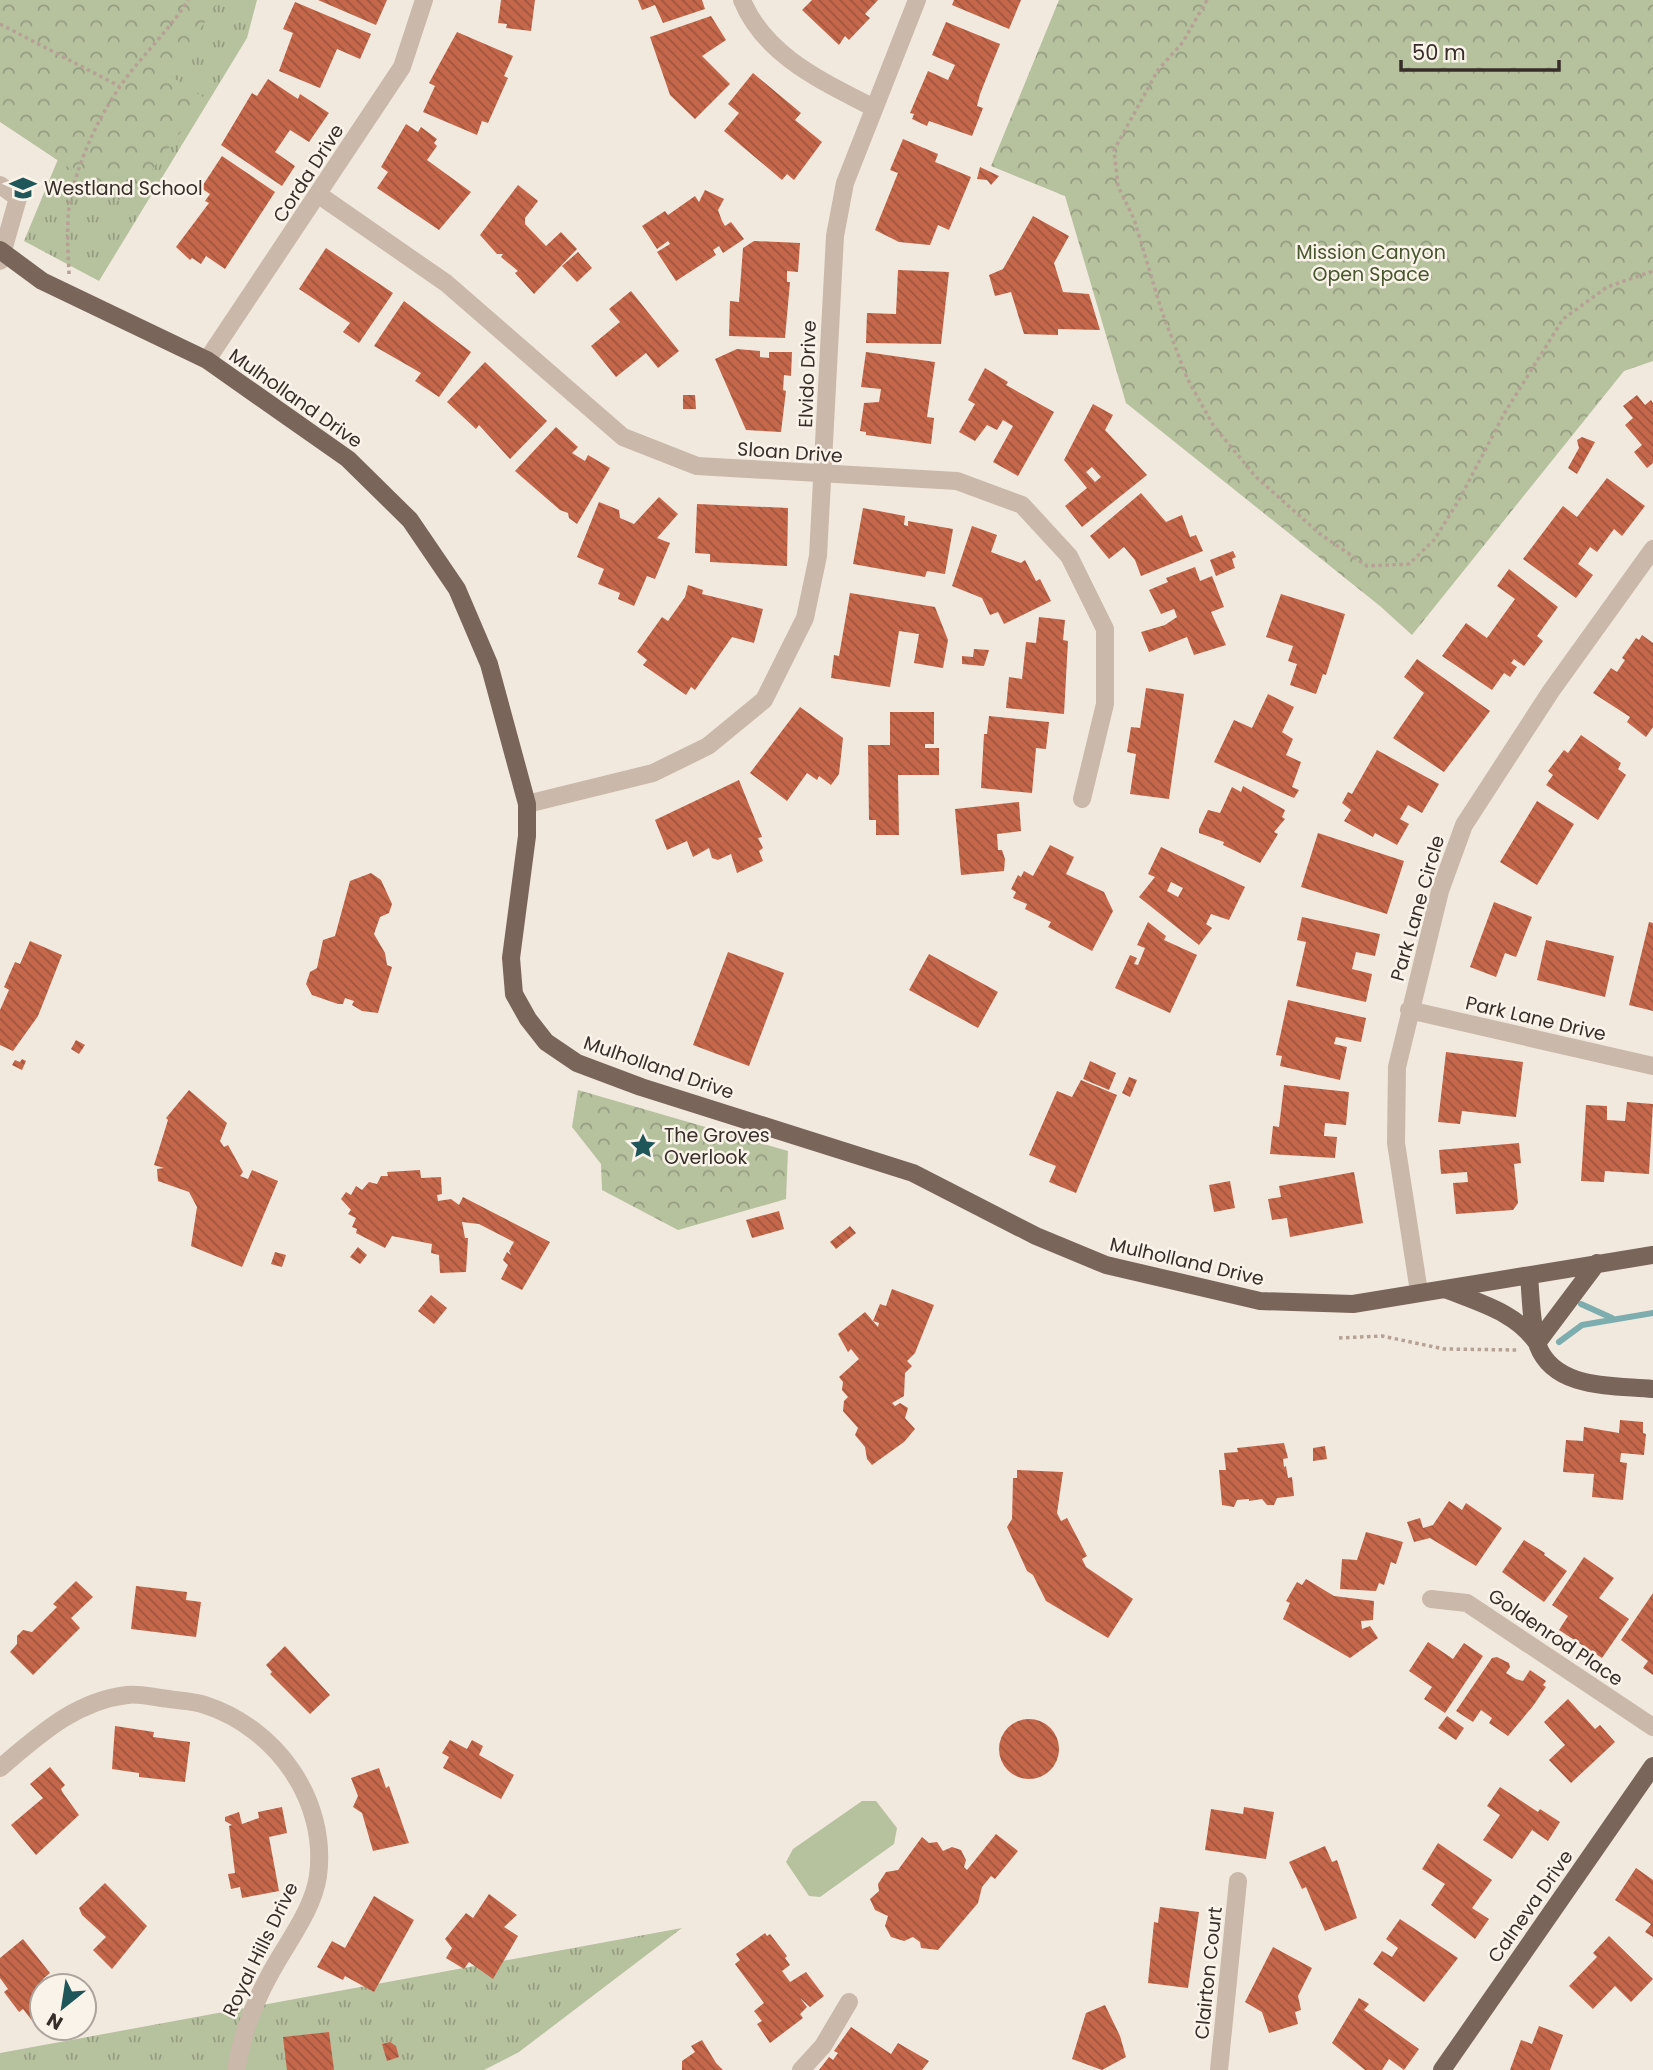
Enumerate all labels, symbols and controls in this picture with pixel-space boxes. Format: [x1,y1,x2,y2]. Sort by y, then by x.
scale bar [1401,28,1558,72]
text: 50 m [1412,38,1466,67]
street label: Corda Drive [267,119,350,228]
school or university icon: Westland School [8,173,38,203]
place label: Westland School [44,175,203,202]
park label: Mission Canyon Open Space [1296,239,1446,288]
street label: Elvido Drive [792,320,823,428]
street label: Mulholland Drive [223,342,368,455]
street label: Sloan Drive [736,435,844,470]
street label: Park Lane Circle [1384,832,1451,984]
street label: Park Lane Drive [1463,989,1609,1048]
street label: Mulholland Drive [580,1029,738,1106]
place label: The Groves Overlook [664,1122,770,1171]
place icon: The Groves Overlook [628,1131,658,1161]
street label: Mulholland Drive [1107,1231,1267,1292]
street label: Goldenrod Place [1483,1582,1629,1693]
street label: Calneva Drive [1481,1844,1579,1968]
street label: Royal Hills Drive [216,1877,305,2021]
street label: Clairton Court [1188,1905,1229,2041]
north arrow [28,1972,98,2042]
text: N [42,2006,68,2037]

